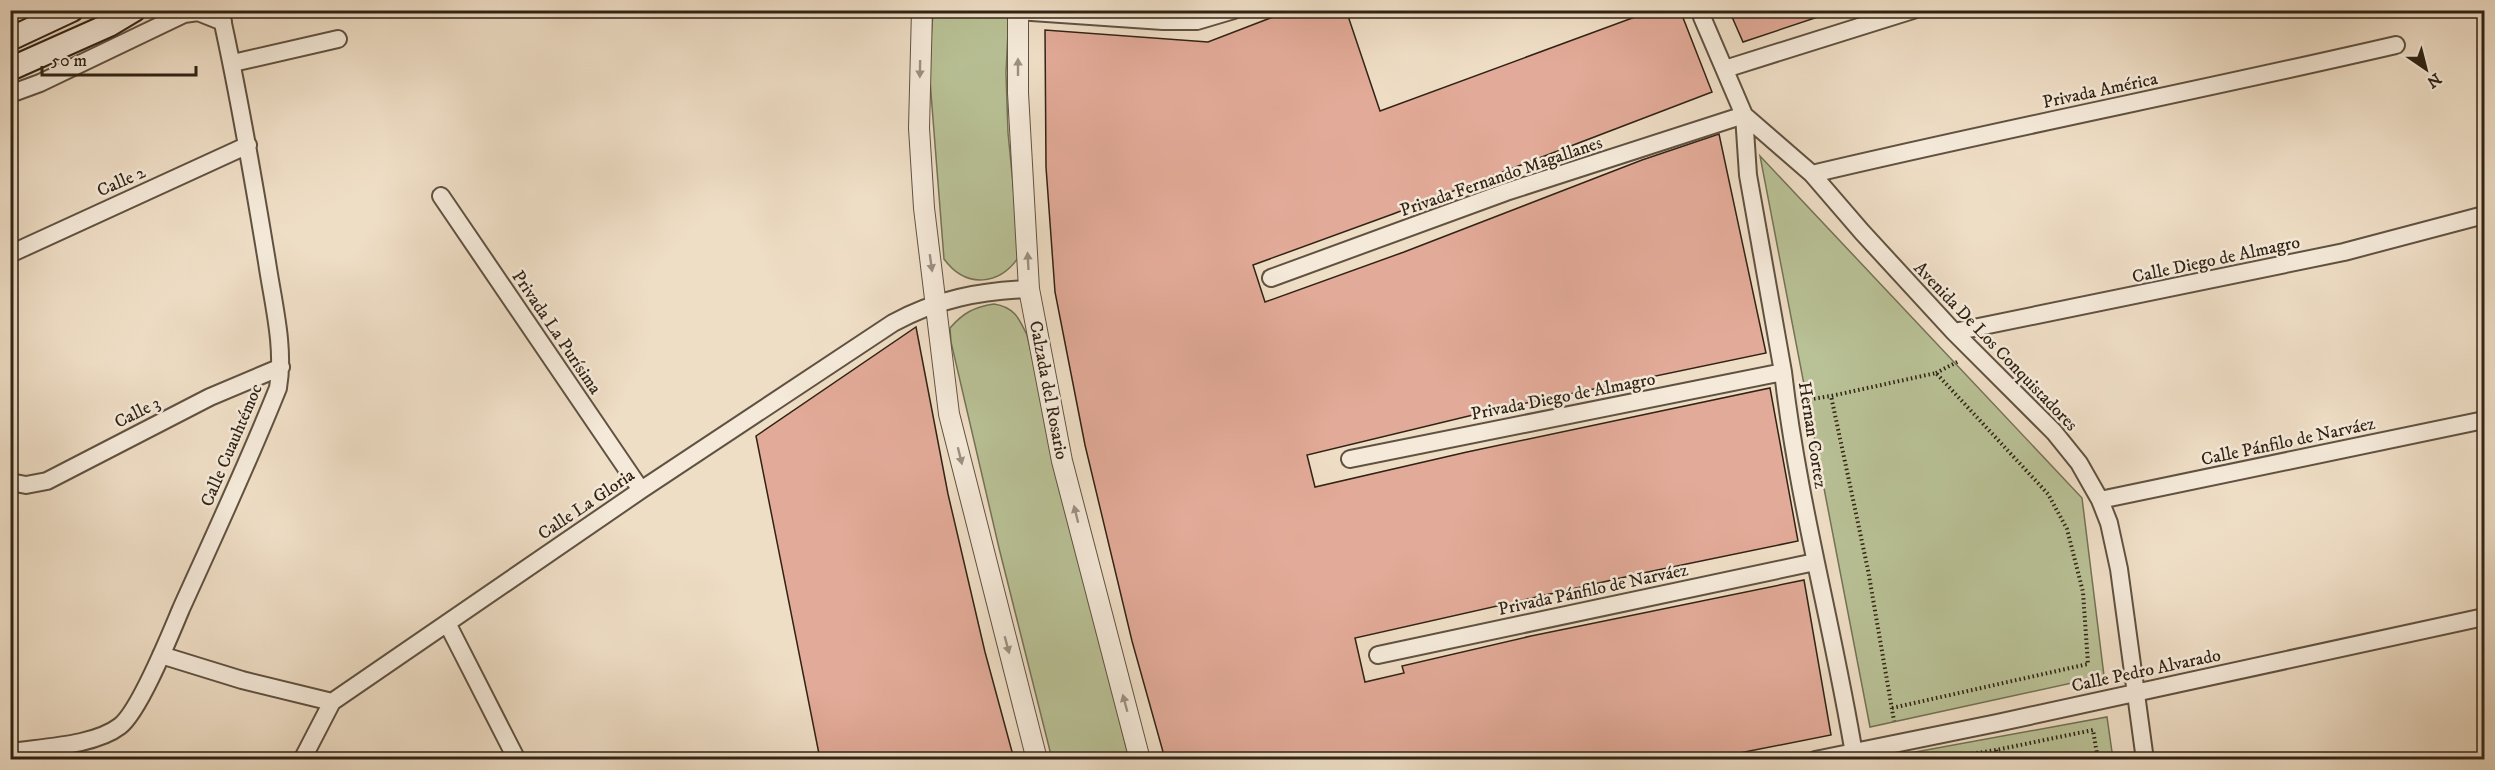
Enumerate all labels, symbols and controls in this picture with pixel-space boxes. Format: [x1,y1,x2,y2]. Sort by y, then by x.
scale bar [42,39,196,77]
north arrow [2396,39,2456,99]
text: 50 m [51,50,87,72]
one-way arrow [1013,57,1023,76]
one-way arrow [916,59,925,78]
street label: Privada América [2041,68,2160,114]
text: N [2423,69,2445,92]
street label: Privada Fernando Magallanes [1397,132,1605,222]
street label: Calle 2 [94,162,149,202]
street label: Calle Diego de Almagro [2130,231,2302,289]
one-way arrow [1023,252,1032,271]
one-way arrow [927,254,936,273]
street label: Avenida De Los Conquistadores [1909,257,2082,436]
street label: Privada La Purísima [507,266,606,399]
street label: Calzada del Rosario [1024,319,1072,462]
street label: Privada Diego de Almagro [1469,368,1657,426]
street label: Calle Cuauhtémoc [196,380,268,510]
street label: Hernan Cortez [1793,380,1831,490]
street label: Calle 3 [111,392,164,434]
street label: Calle Pánfilo de Narváez [2199,413,2377,471]
one-way arrow [955,447,965,465]
street label: Calle La Gloria [534,464,639,545]
one-way arrow [1071,505,1080,523]
street label: Privada Pánfilo de Narváez [1496,559,1690,621]
one-way arrow [1003,636,1013,654]
street label: Calle Pedro Alvarado [2070,644,2223,698]
one-way arrow [1120,694,1130,712]

